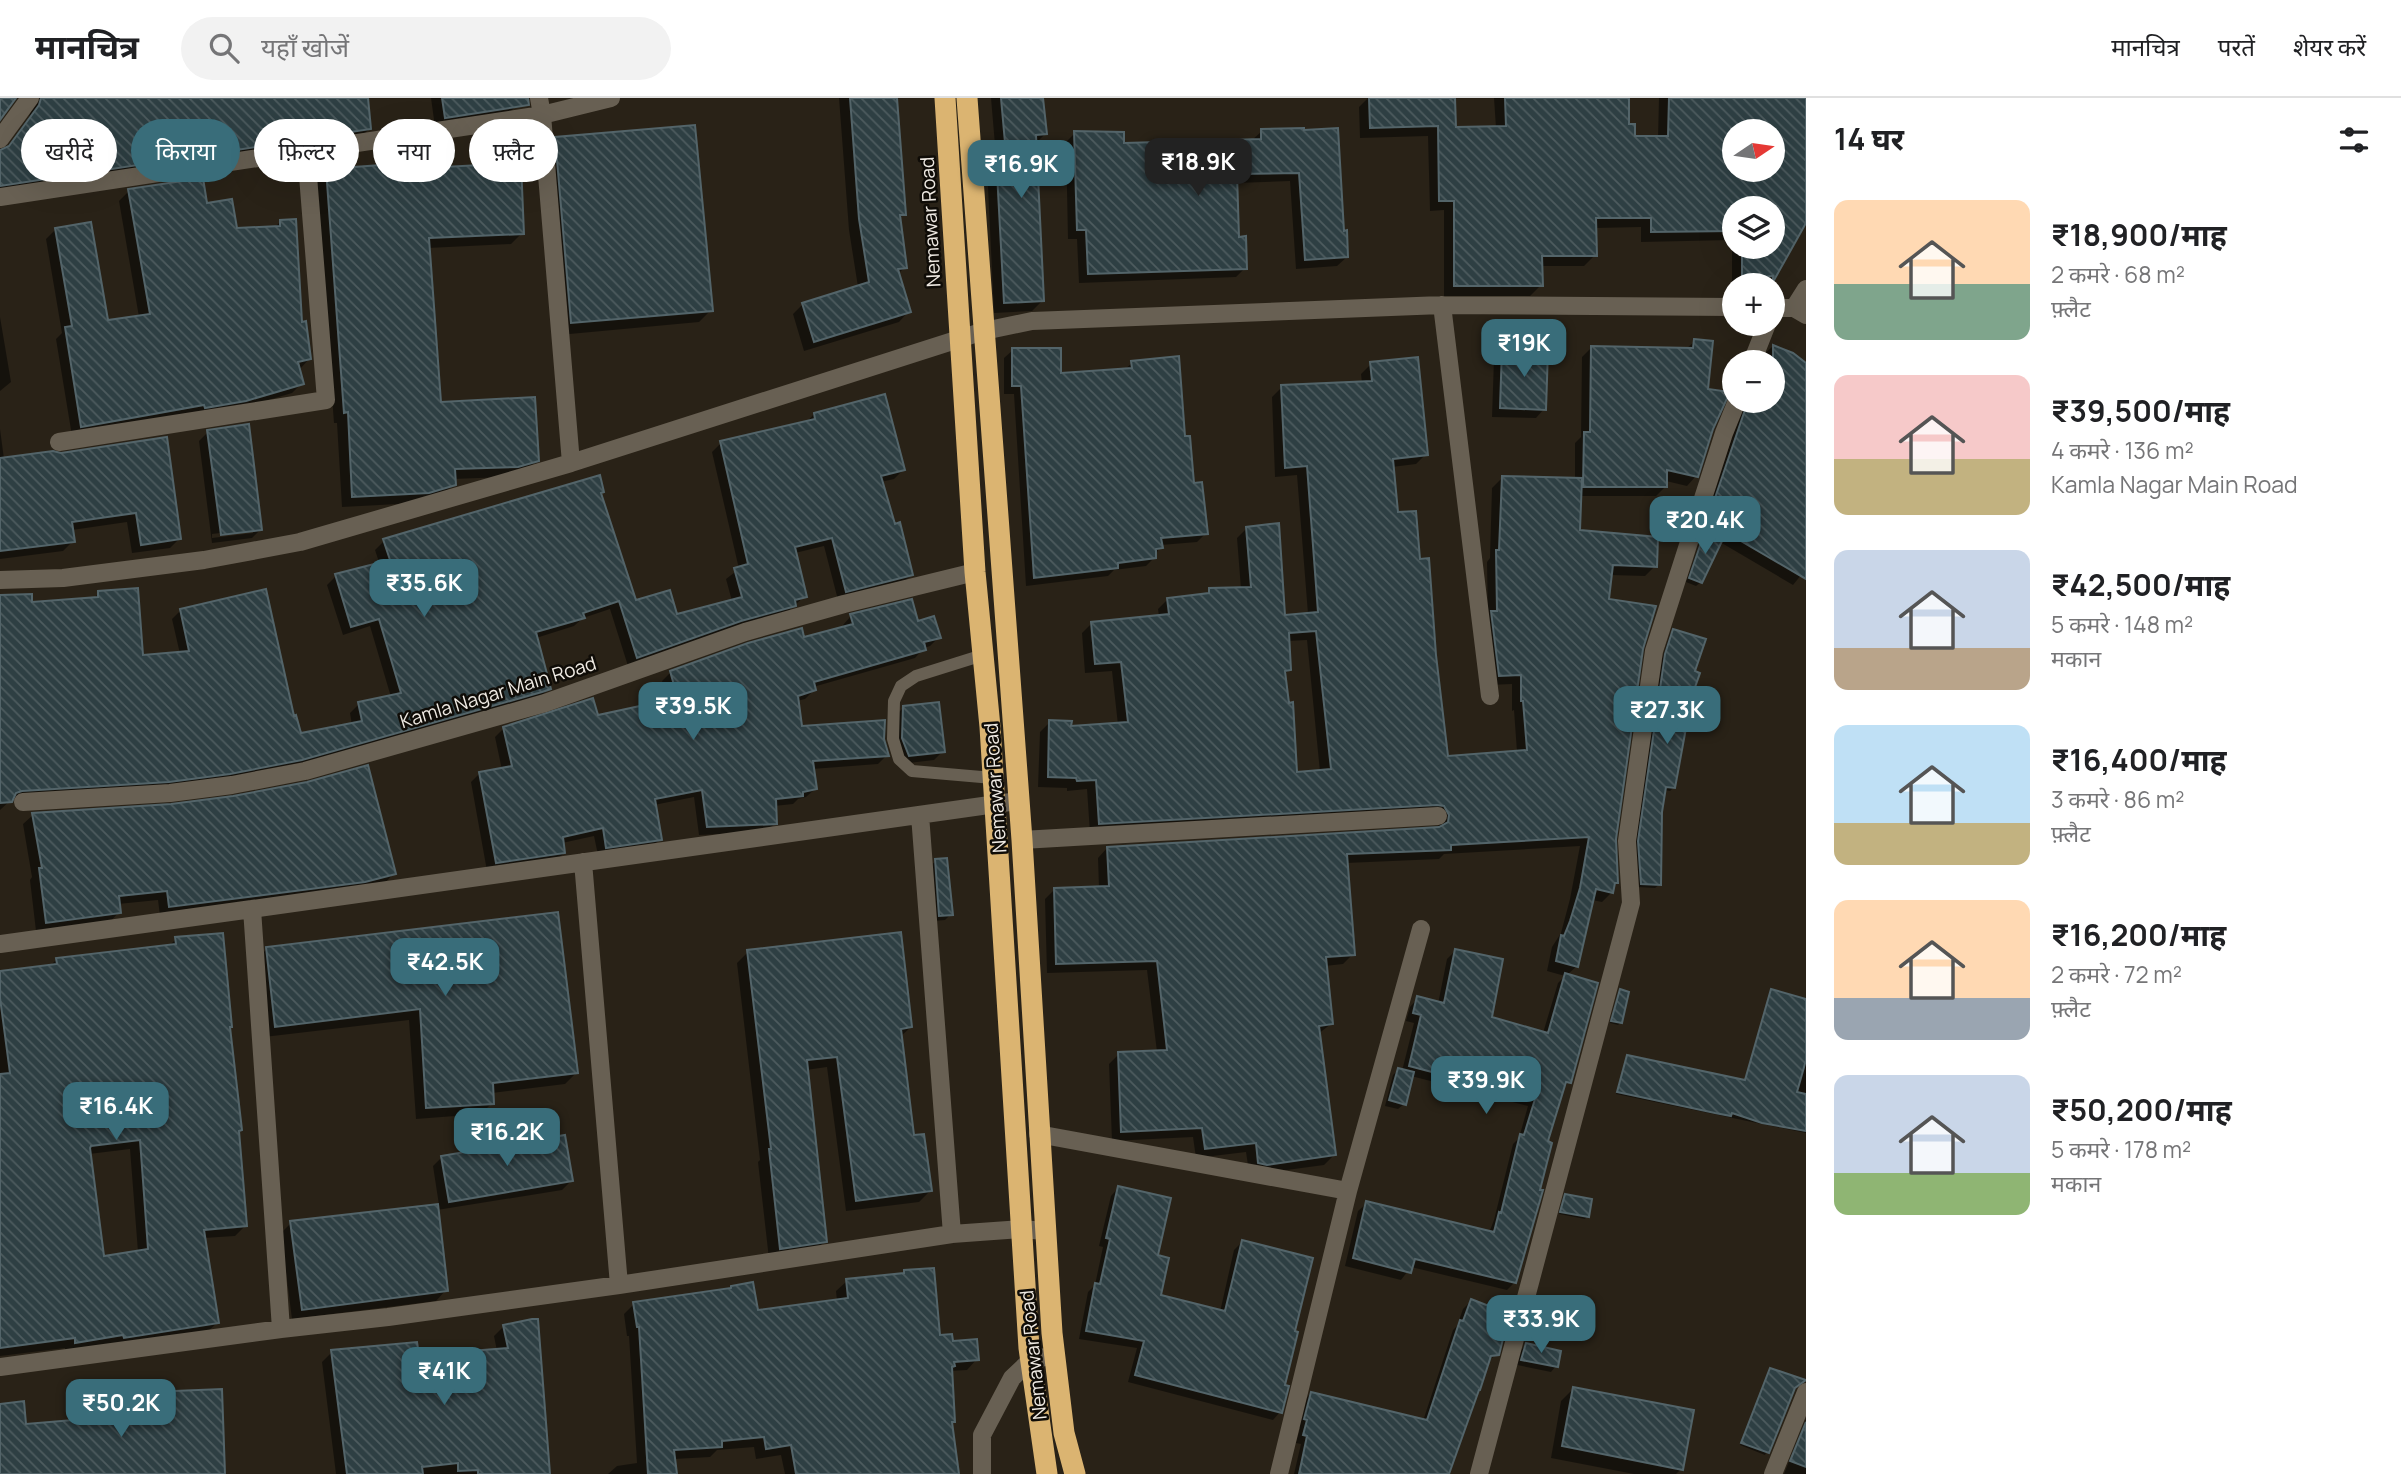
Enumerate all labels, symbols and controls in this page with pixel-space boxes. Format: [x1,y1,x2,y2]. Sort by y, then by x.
search box [181,17,671,80]
text: मानचित्र [35,24,139,69]
icon: search [205,29,243,67]
text: यहाँ खोजें [261,29,349,65]
text: मानचित्र [2111,30,2180,63]
text: परतें [2218,30,2255,63]
text: शेयर करें [2293,30,2366,63]
text: 14 घर [1834,118,1904,159]
chip: खरीदें [21,119,117,182]
chip: किराया [131,119,240,182]
chip: फ़िल्टर [254,119,359,182]
chip: नया [373,119,455,182]
chip: फ़्लैट [469,119,558,182]
north arrow [1722,119,1785,182]
map controls [1722,119,1785,413]
icon: filters [2335,121,2373,159]
pin: ₹18.9K [1141,139,1255,198]
pin: ₹16.9K [964,140,1078,200]
text: ₹18.9K [1161,145,1235,177]
text: ₹16.9K [984,147,1058,179]
street label: Nemawar Road [914,156,946,288]
button: layers [1722,196,1785,259]
text: ₹18,900/माह [2051,214,2227,255]
icon: home [1890,228,1974,312]
text: 2 कमरे · 68 m² [2051,258,2185,290]
button: + [1722,273,1785,336]
text: फ़्लैट [2051,292,2091,324]
pin: ₹19K [1483,320,1565,379]
text: ₹19K [1497,326,1551,358]
button: − [1722,350,1785,413]
text: ₹39,500/माह [2051,390,2230,431]
icon: home [1890,403,1974,487]
text: 4 कमरे · 136 m² [2051,434,2194,466]
text: Kamla Nagar Main Road [2051,468,2298,500]
pin: ₹20.4K [1648,496,1762,556]
text: ₹20.4K [1666,503,1744,535]
pin: ₹35.6K [367,560,481,619]
text: ₹42,500/माह [2051,564,2230,605]
text: ₹35.6K [385,566,463,598]
icon: home [1890,578,1974,662]
text: 5 कमरे · 148 m² [2051,608,2193,640]
text: मकान [2051,642,2101,674]
street label: Kamla Nagar Main Road [397,650,599,734]
pin: ₹39.5K [636,682,750,742]
pin: ₹27.3K [1610,686,1724,746]
text: ₹39.5K [654,689,732,721]
text: ₹27.3K [1629,693,1705,725]
street label: Nemawar Road [977,722,1013,854]
text: ₹16,400/माह [2051,739,2227,780]
icon: home [1890,753,1974,837]
text: 3 कमरे · 86 m² [2051,783,2184,815]
text: फ़्लैट [2051,817,2091,849]
text: ₹16,200/माह [2051,914,2226,955]
icon: home [1890,928,1974,1012]
pin: ₹42.5K [388,939,502,998]
text: ₹42.5K [406,945,484,977]
text: 2 कमरे · 72 m² [2051,958,2182,990]
text: फ़्लैट [2051,992,2091,1024]
pin: ₹39.9K [1429,1056,1543,1116]
text: ₹39.9K [1447,1063,1525,1095]
pin: ₹16.4K [59,1082,173,1142]
text: ₹16.4K [79,1089,153,1121]
text: ₹50,200/माह [2051,1089,2232,1130]
icon: home [1890,1103,1974,1187]
pin: ₹16.2K [450,1108,564,1168]
text: ₹16.2K [470,1115,544,1147]
text: 5 कमरे · 178 m² [2051,1133,2191,1165]
text: मकान [2051,1167,2101,1199]
street label: Nemawar Road [1013,1289,1053,1421]
pin: ₹33.9K [1484,1296,1598,1355]
text: ₹33.9K [1502,1302,1580,1334]
pin: ₹41K [403,1348,485,1407]
text: ₹41K [417,1354,471,1386]
pin: ₹50.2K [64,1380,178,1439]
text: ₹50.2K [82,1386,160,1418]

